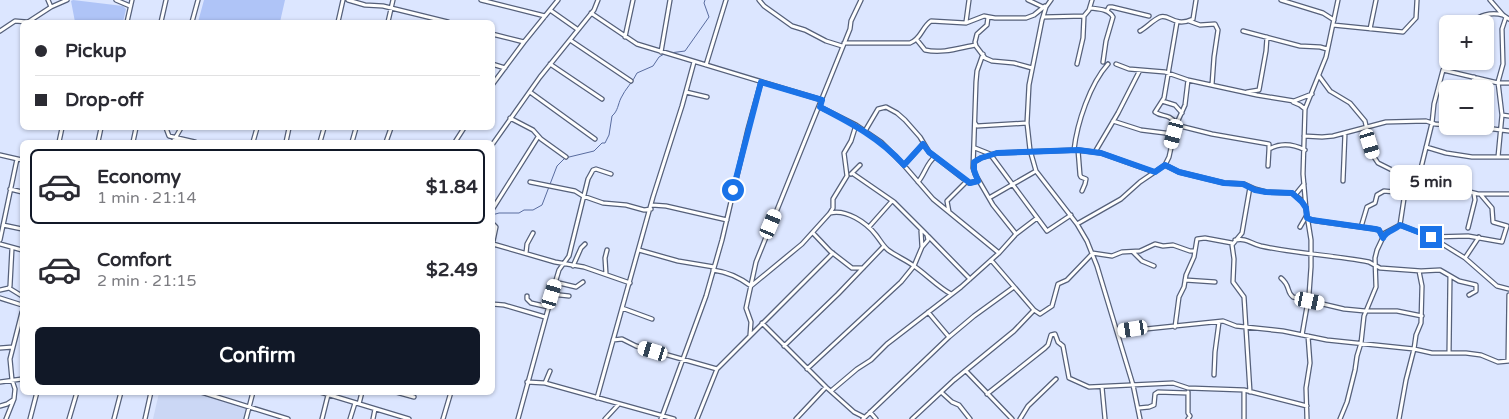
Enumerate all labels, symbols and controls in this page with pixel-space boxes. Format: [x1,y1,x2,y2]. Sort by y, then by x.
map controls [1439,15,1494,135]
button: + [1439,15,1494,70]
text: Pickup [65,40,126,62]
button: − [1439,80,1494,135]
text: Drop-off [65,89,144,111]
car [1162,118,1185,150]
car [1358,127,1381,161]
icon: car [37,164,82,209]
callout: 5 min [1390,164,1472,200]
text: Economy [97,166,181,188]
text: 5 min [1410,172,1452,192]
text: $1.84 [426,176,478,198]
route start [722,179,744,201]
text: 1 min · 21:14 [97,188,196,208]
car [758,207,783,241]
route end [1420,226,1442,248]
icon: car [37,247,82,292]
text: Comfort [97,249,171,271]
text: $2.49 [426,259,478,281]
text: 2 min · 21:15 [97,271,196,291]
car [540,277,563,311]
car [1293,291,1326,311]
car [1117,319,1148,339]
button: Confirm [35,327,480,385]
car [636,339,669,363]

